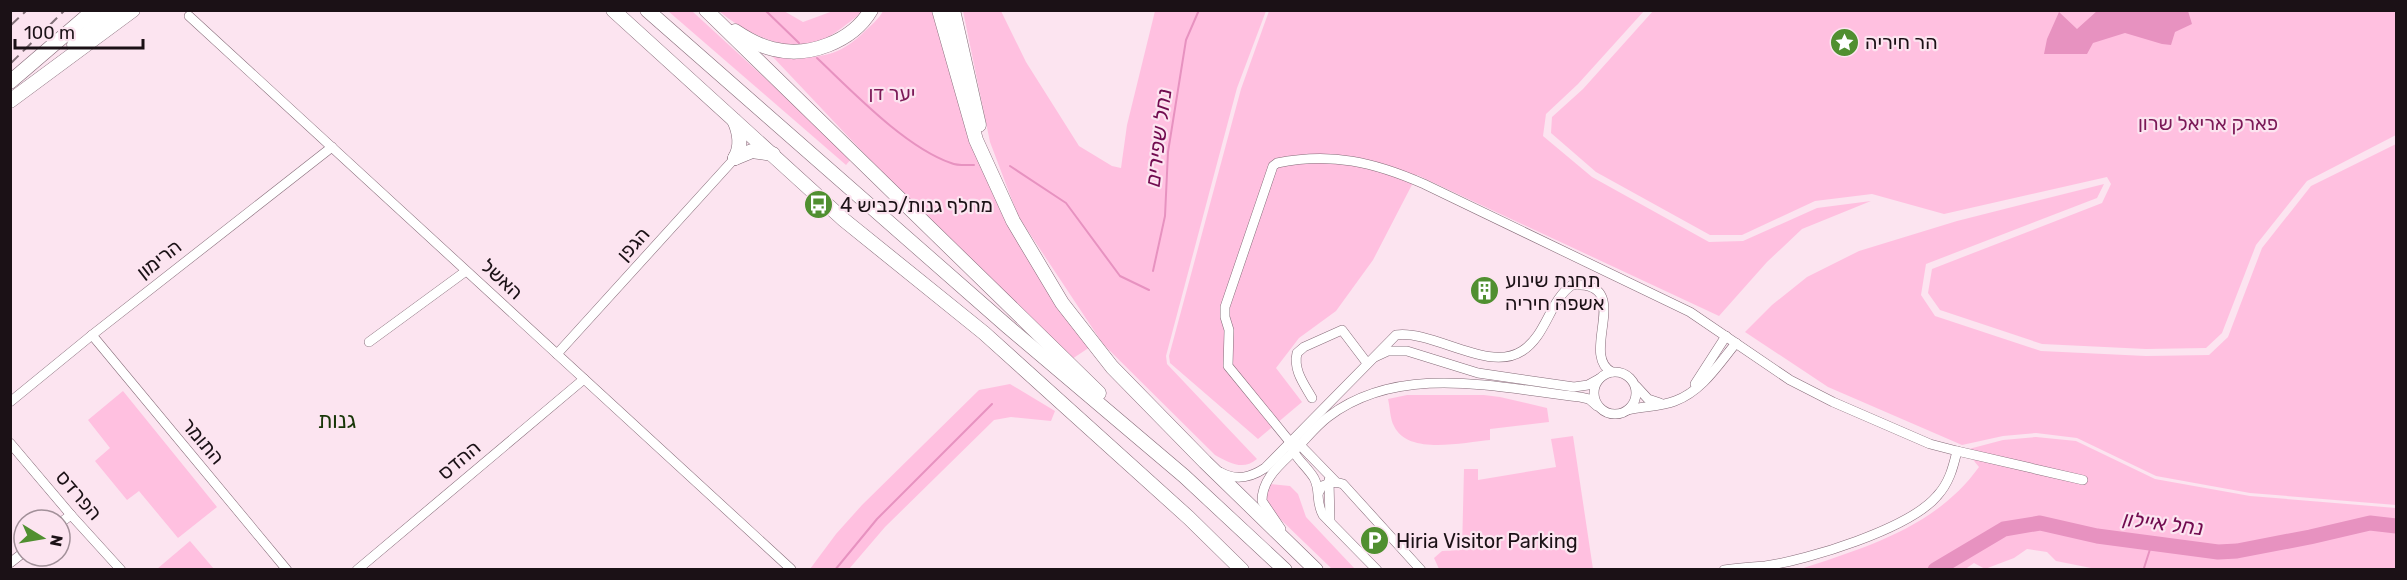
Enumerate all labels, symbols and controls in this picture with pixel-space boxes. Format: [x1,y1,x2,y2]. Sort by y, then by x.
scale bar [15,12,142,50]
text: 100 m [24,22,75,44]
place icon: הר חיריה [1828,26,1860,58]
place label: הר חיריה [1865,30,1938,54]
park label: יער דן [868,81,916,105]
water label: נחל שפירים [1140,88,1176,188]
park label: פארק אריאל שרון [2138,111,2278,135]
bus stop icon: מחלף גנות/כביש 4 [803,189,835,221]
place label: מחלף גנות/כביש 4 [840,193,993,217]
street label: הגפן [612,222,654,266]
street label: הרימון [132,234,186,284]
street label: האשל [476,254,528,304]
place label: תחנת שינוע אשפה חיריה [1505,268,1605,315]
building icon: תחנת שינוע אשפה חיריה [1468,275,1500,307]
district label: גנות [318,407,357,434]
street label: התומר [177,413,229,469]
street label: ההדס [433,435,485,485]
street label: הפרדס [51,465,107,525]
water label: נחל איילון [2121,506,2205,540]
north arrow [12,508,72,568]
parking icon: Hiria Visitor Parking [1359,525,1391,557]
place label: Hiria Visitor Parking [1396,529,1578,553]
text: N [46,533,67,548]

